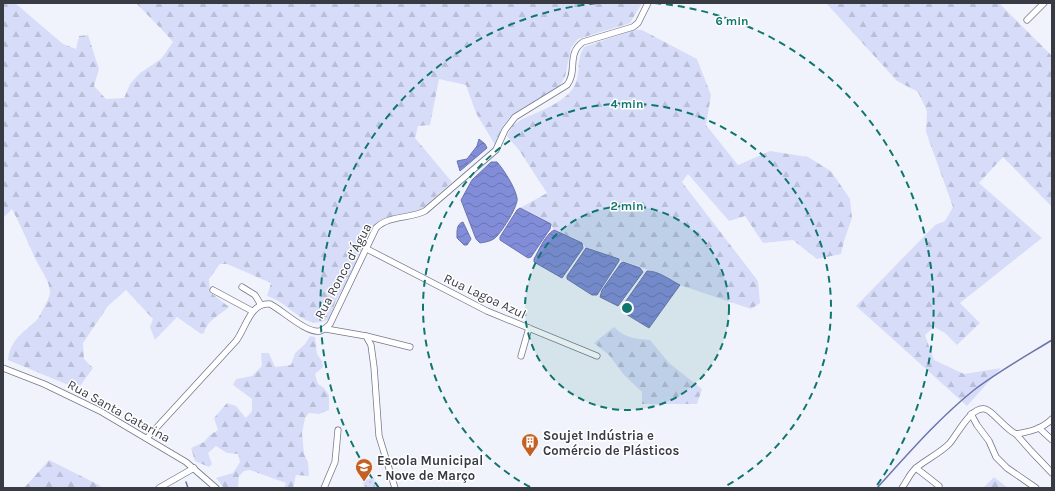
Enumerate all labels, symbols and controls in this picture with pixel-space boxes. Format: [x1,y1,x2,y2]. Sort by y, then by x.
text: 6 min [715,14,749,28]
text: 4 min [611,97,643,111]
text: 2 min [610,199,644,213]
street label: Rua Ronco d’Água [310,220,375,321]
street label: Rua Lagoa Azul [441,270,529,322]
centre of rings [620,301,634,315]
street label: Rua Santa Catarina [65,377,173,445]
place label: Soujet Indústria e Comércio de Plásticos [543,428,679,458]
building icon: Soujet Indústria e Comércio de Plásticos [520,432,540,457]
place label: Escola Municipal - Nove de Março [377,453,483,483]
school or university icon: Escola Municipal - Nove de Março [354,457,374,482]

